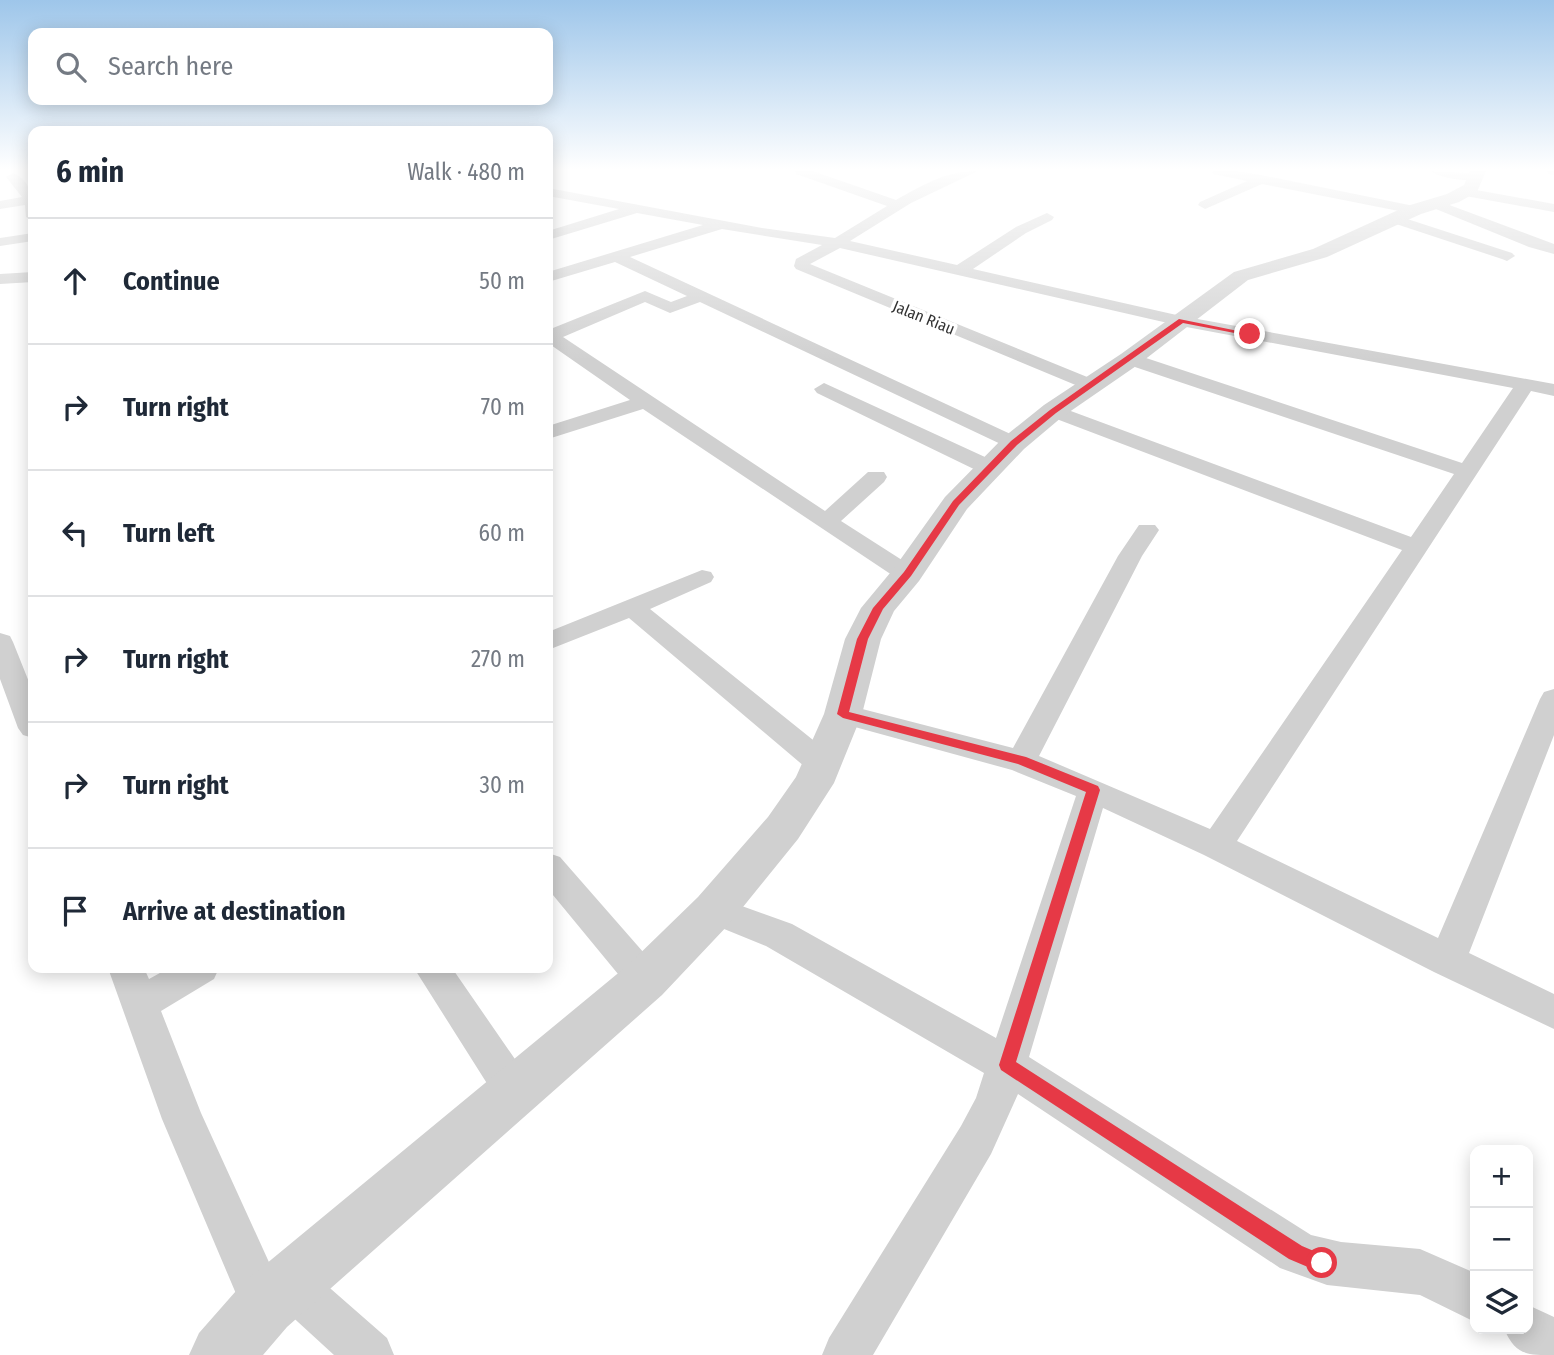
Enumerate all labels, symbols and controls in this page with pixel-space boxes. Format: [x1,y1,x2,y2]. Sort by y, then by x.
search box [28,28,553,105]
icon: search [52,48,90,86]
text: Search here [108,51,233,82]
text: 6 min [56,154,124,190]
text: Walk · 480 m [407,158,525,186]
icon: ahead [56,262,94,300]
text: Continue [123,266,220,297]
text: 50 m [479,267,525,295]
street label: Jalan Riau [890,296,958,338]
route end [1234,318,1265,349]
icon: right [56,388,94,426]
text: Turn right [123,392,229,423]
text: 70 m [481,393,525,421]
icon: left [56,514,94,552]
text: Turn left [123,518,215,549]
text: 60 m [479,519,525,547]
icon: right [56,640,94,678]
text: Turn right [123,644,229,675]
text: 270 m [471,645,525,673]
icon: right [56,766,94,804]
text: Turn right [123,770,229,801]
text: 30 m [480,771,525,799]
icon: arrive [56,892,94,930]
text: Arrive at destination [123,896,346,927]
map controls [1470,1145,1533,1334]
button: + [1470,1145,1533,1208]
button: − [1470,1208,1533,1271]
route start [1306,1247,1337,1278]
button: layers [1470,1271,1533,1334]

